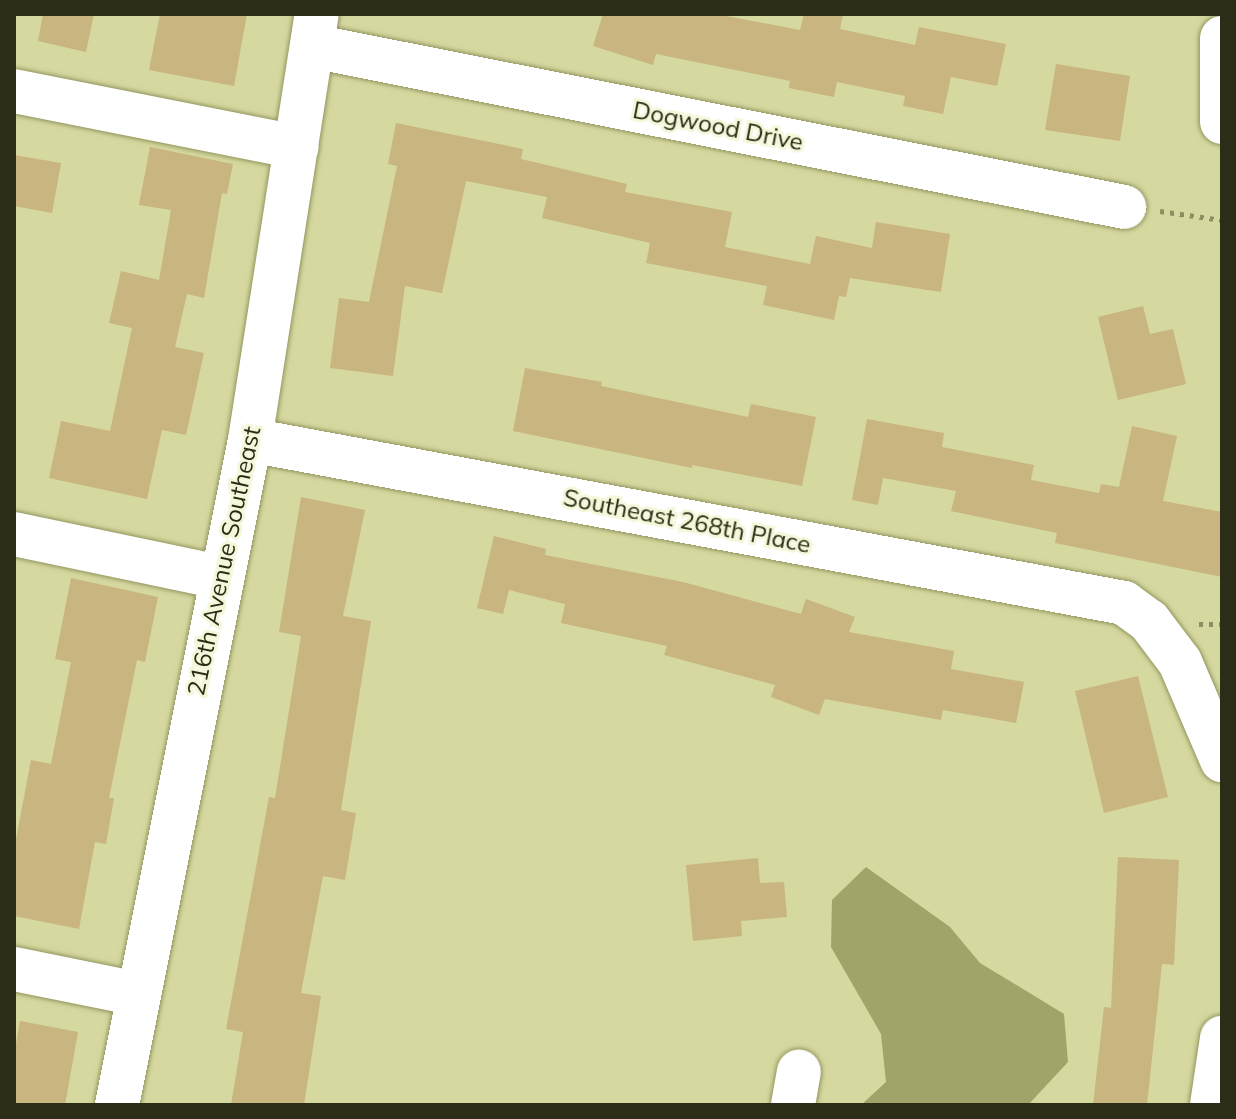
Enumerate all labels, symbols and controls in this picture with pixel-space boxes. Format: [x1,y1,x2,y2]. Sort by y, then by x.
street label: Dogwood Drive [630,95,806,157]
street label: 216th Avenue Southeast [181,424,267,698]
street label: Southeast 268th Place [561,483,813,559]

